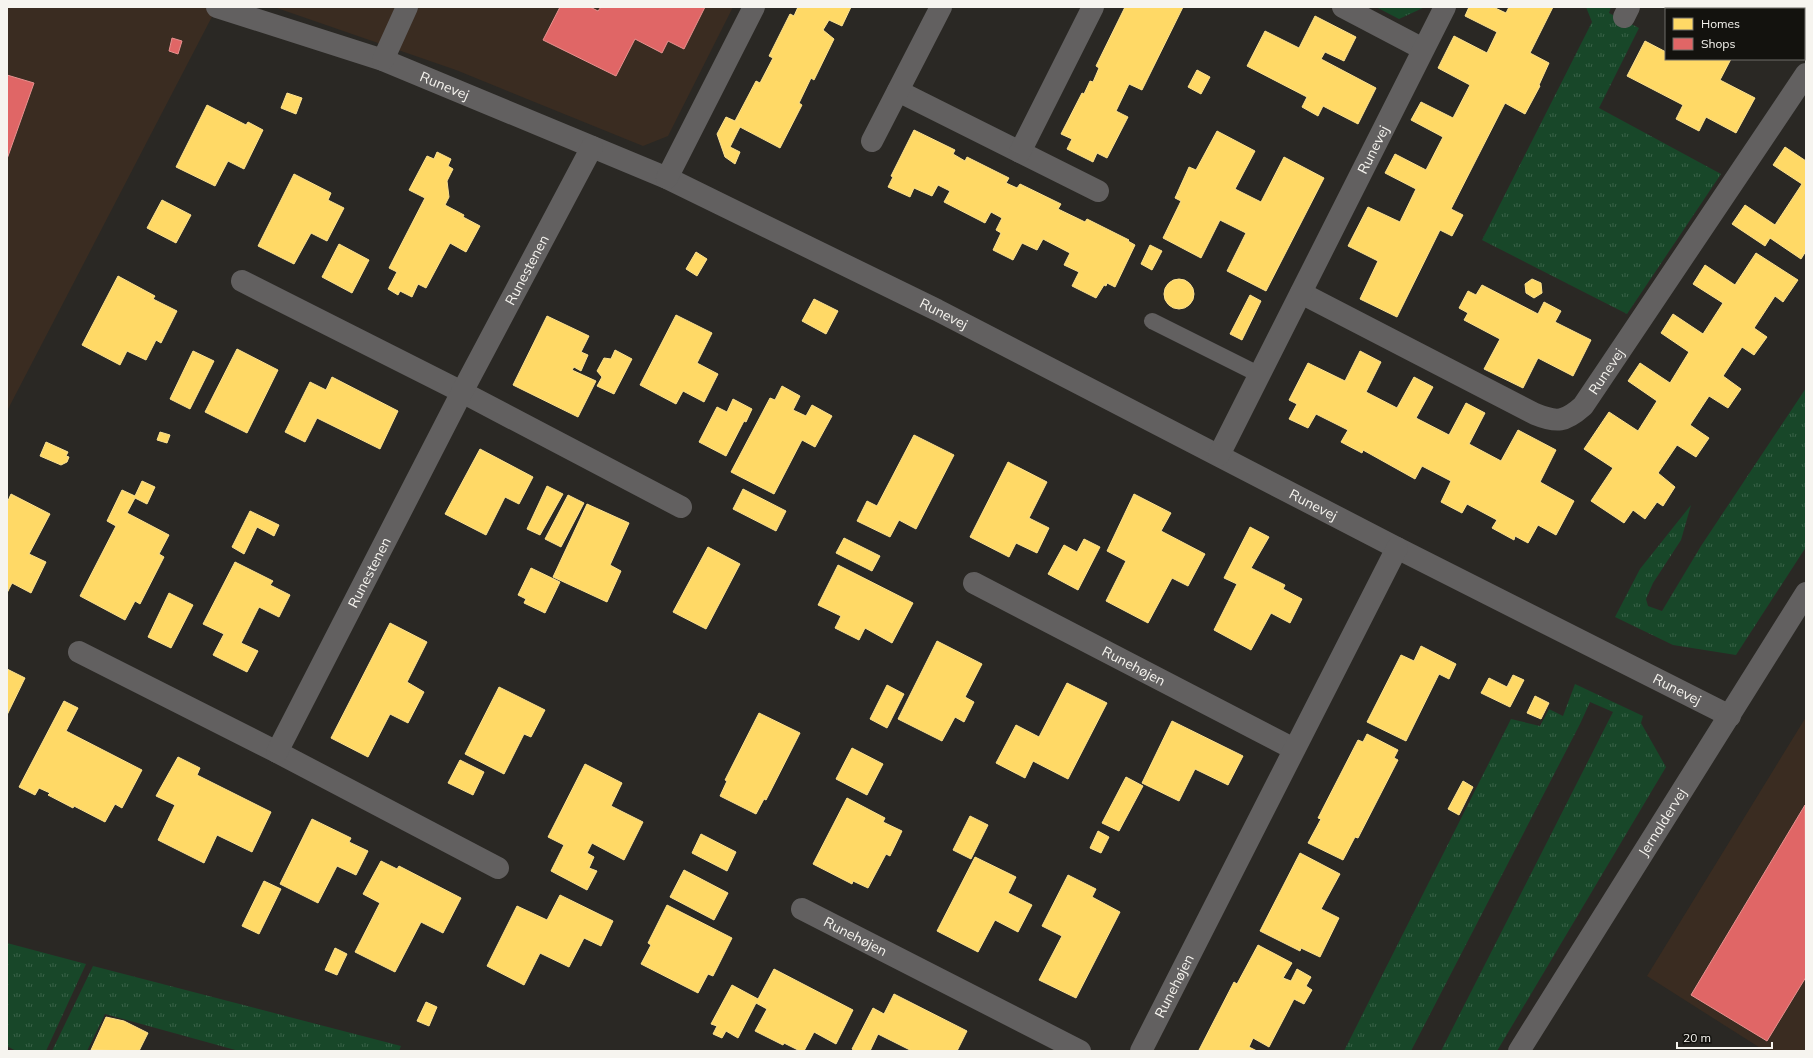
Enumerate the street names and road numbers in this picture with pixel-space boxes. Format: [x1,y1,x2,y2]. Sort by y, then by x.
street label: Runevej [417,67,472,104]
street label: Runevej [1353,122,1393,177]
street label: Runestenen [501,232,553,308]
street label: Runevej [917,294,971,333]
street label: Runevej [1584,345,1628,398]
street label: Runevej [1286,485,1340,525]
street label: Runestenen [344,534,395,611]
street label: Runehøjen [1099,642,1169,690]
street label: Runevej [1650,670,1704,709]
street label: Jernaldervej [1634,785,1690,860]
street label: Runehøjen [821,913,890,960]
street label: Runehøjen [1150,951,1198,1021]

